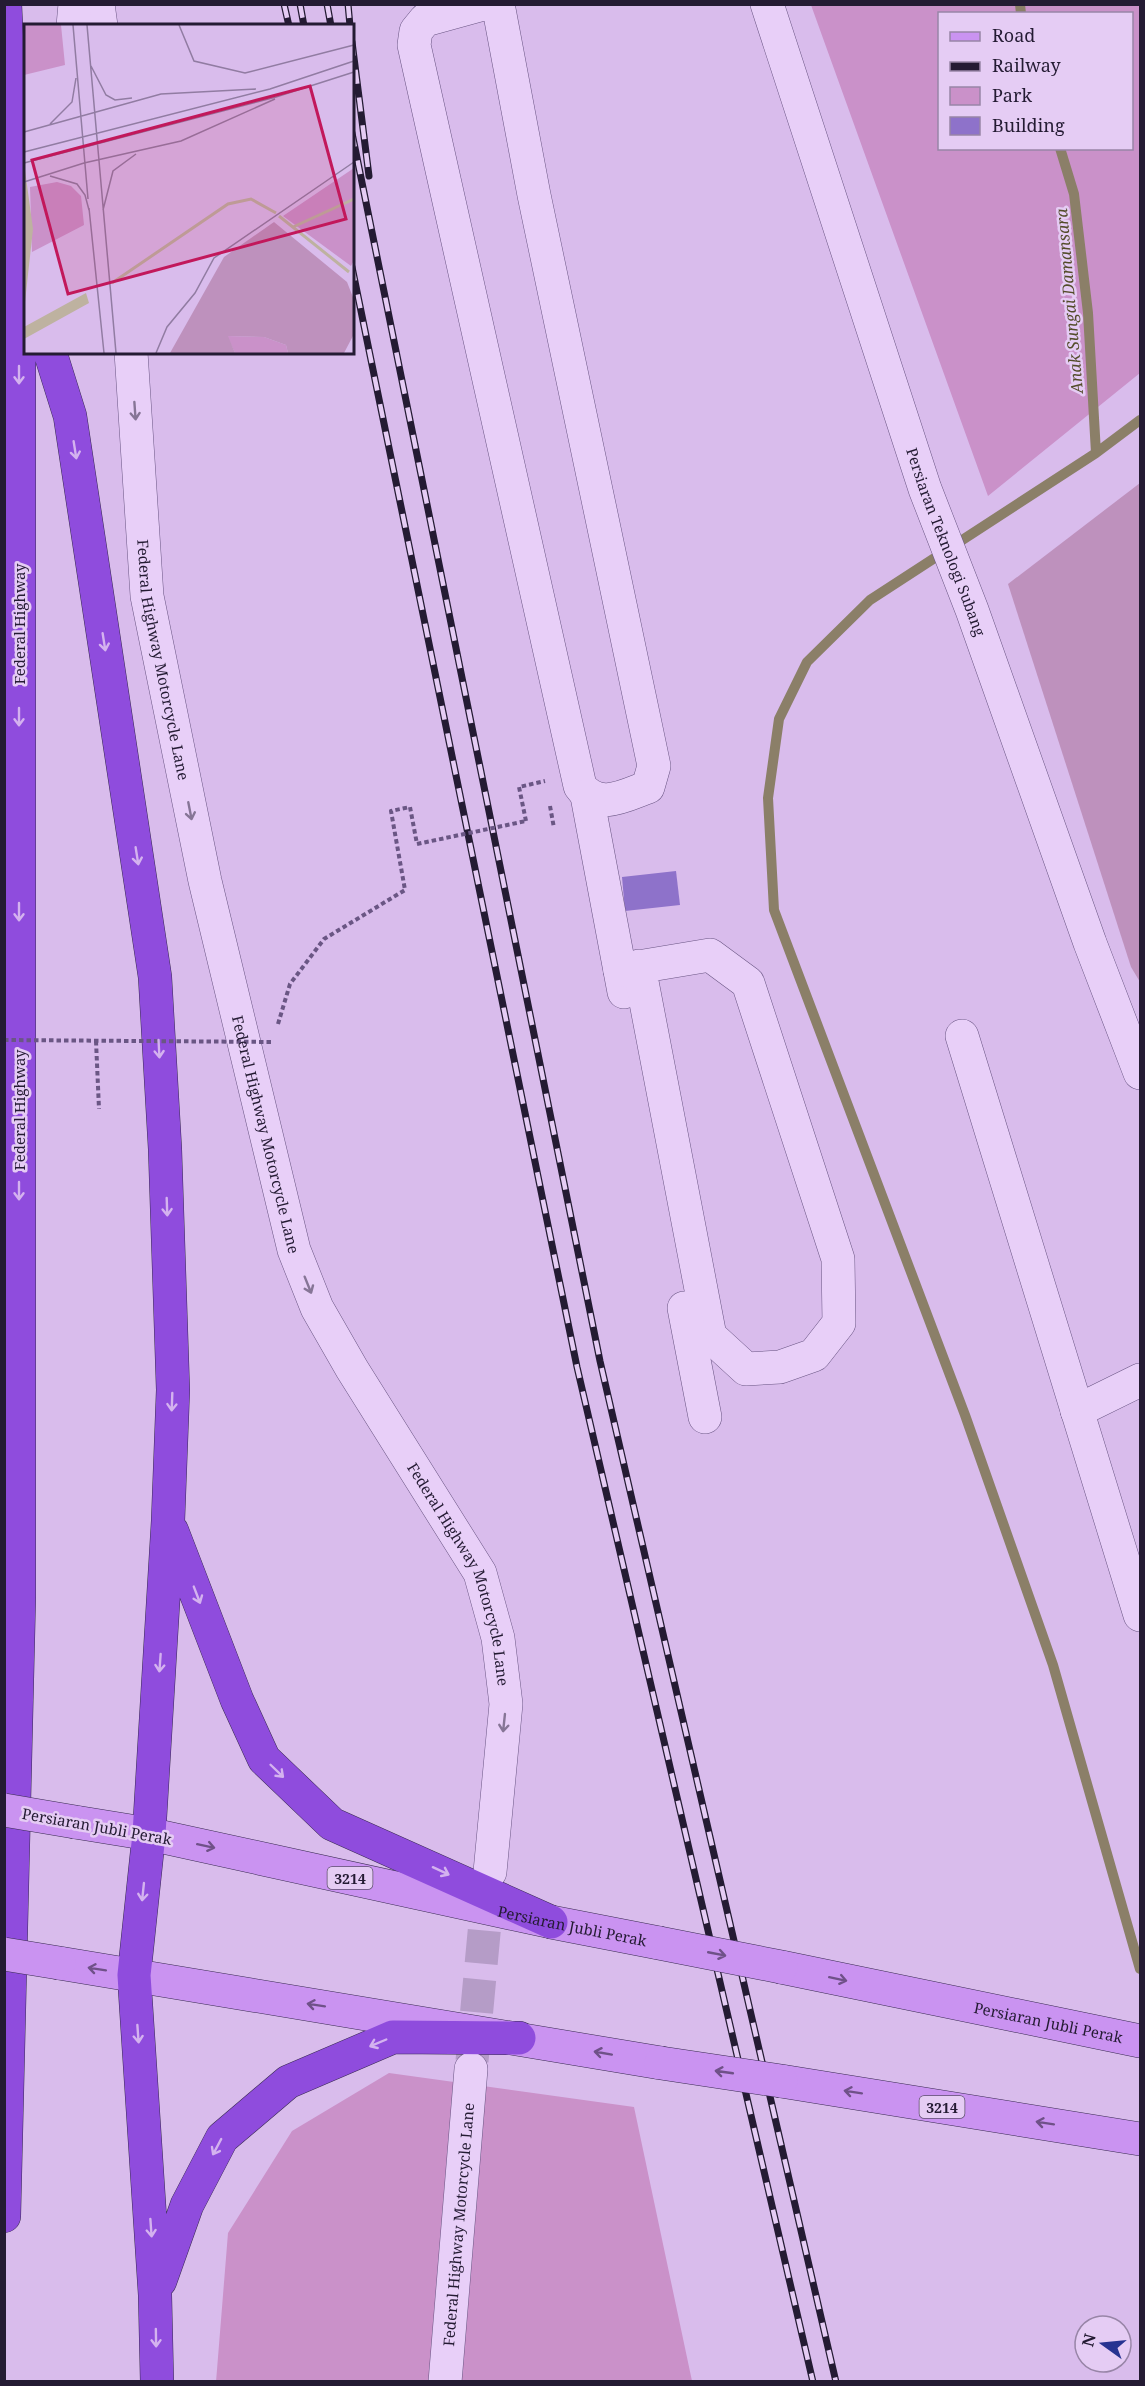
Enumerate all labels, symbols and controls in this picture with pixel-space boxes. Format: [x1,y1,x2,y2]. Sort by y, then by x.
legend [938,12,1133,150]
text: Road [992,23,1035,47]
inset map [24,24,354,354]
text: Railway [992,53,1062,77]
text: Park [992,83,1032,107]
text: Building [992,113,1065,137]
water label: Anak Sungai Damansara [1050,207,1088,395]
one-way arrow [13,364,25,384]
one-way arrow [130,400,141,420]
one-way arrow [69,439,80,459]
street label: Persiaran Teknologi Subang [902,445,990,639]
street label: Federal Highway Motorcycle Lane [133,539,194,782]
street label: Federal Highway [9,563,29,685]
one-way arrow [99,632,110,652]
one-way arrow [13,706,25,726]
one-way arrow [185,801,197,820]
one-way arrow [131,845,142,865]
one-way arrow [13,901,25,921]
street label: Federal Highway Motorcycle Lane [228,1013,304,1255]
one-way arrow [154,1039,165,1059]
street label: Federal Highway [9,1049,29,1171]
one-way arrow [13,1180,25,1200]
one-way arrow [162,1197,173,1217]
one-way arrow [303,1276,314,1294]
one-way arrow [167,1392,178,1412]
street label: Federal Highway Motorcycle Lane [403,1459,514,1687]
one-way arrow [193,1585,204,1604]
one-way arrow [154,1653,165,1673]
one-way arrow [498,1713,509,1733]
one-way arrow [269,1764,284,1779]
street label: Persiaran Jubli Perak [21,1803,174,1849]
one-way arrow [196,1841,216,1852]
one-way arrow [431,1866,449,1877]
road number: 3214 [328,1867,372,1889]
one-way arrow [137,1881,148,1901]
street label: Persiaran Jubli Perak [496,1901,649,1950]
one-way arrow [706,1949,726,1960]
one-way arrow [87,1963,107,1974]
one-way arrow [828,1974,847,1985]
street label: Persiaran Jubli Perak [972,1997,1125,2047]
one-way arrow [307,2000,327,2011]
one-way arrow [132,2023,143,2043]
one-way arrow [369,2038,388,2049]
one-way arrow [594,2047,614,2058]
one-way arrow [714,2067,734,2078]
one-way arrow [844,2087,863,2098]
road number: 3214 [920,2096,964,2118]
street label: Federal Highway Motorcycle Lane [438,2102,478,2347]
one-way arrow [1036,2118,1056,2129]
one-way arrow [211,2138,223,2155]
one-way arrow [145,2218,156,2238]
north arrow [1073,2314,1133,2374]
one-way arrow [151,2328,162,2348]
text: N [1076,2331,1101,2349]

